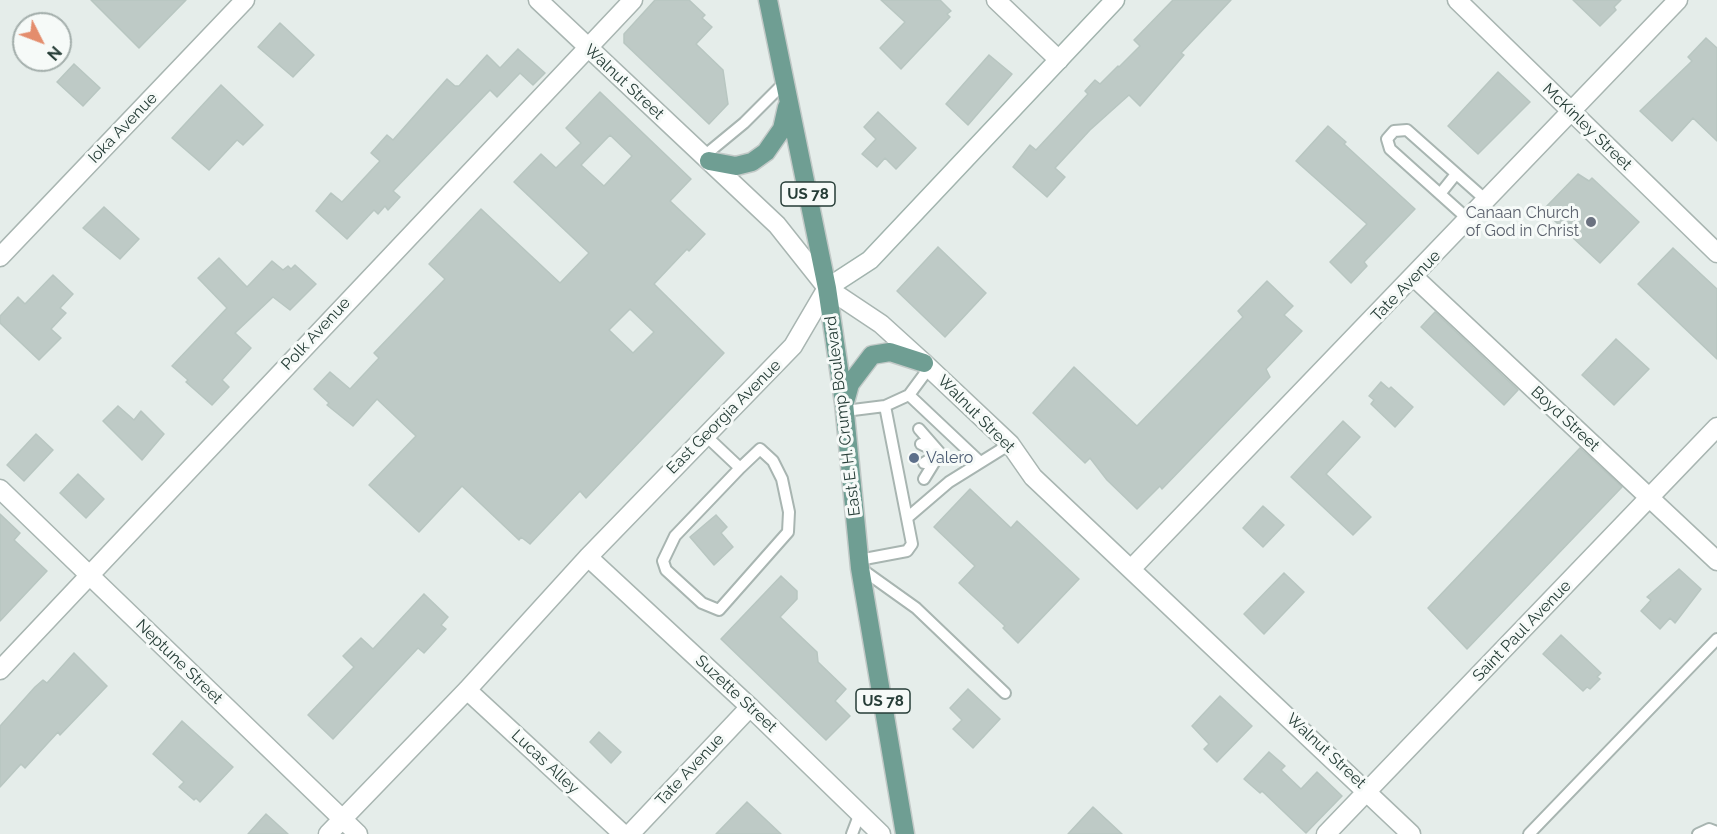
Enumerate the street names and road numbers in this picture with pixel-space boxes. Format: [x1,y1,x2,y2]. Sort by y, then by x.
street label: Walnut Street [580,40,668,124]
street label: McKinley Street [1538,80,1636,174]
street label: Ioka Avenue [85,89,161,167]
road number: US 78 [781,182,835,206]
street label: Tate Avenue [1367,246,1445,326]
street label: Polk Avenue [277,294,355,374]
street label: East E. H. Crump Boulevard [821,315,865,517]
street label: East Georgia Avenue [663,356,785,478]
street label: Walnut Street [933,371,1019,457]
street label: Boyd Street [1527,382,1603,456]
street label: Saint Paul Avenue [1469,576,1575,686]
street label: Neptune Street [132,616,226,708]
street label: Suzette Street [691,651,781,737]
road number: US 78 [856,689,910,713]
street label: Walnut Street [1282,709,1370,793]
street label: Lucas Alley [507,726,583,798]
street label: Tate Avenue [652,730,728,810]

